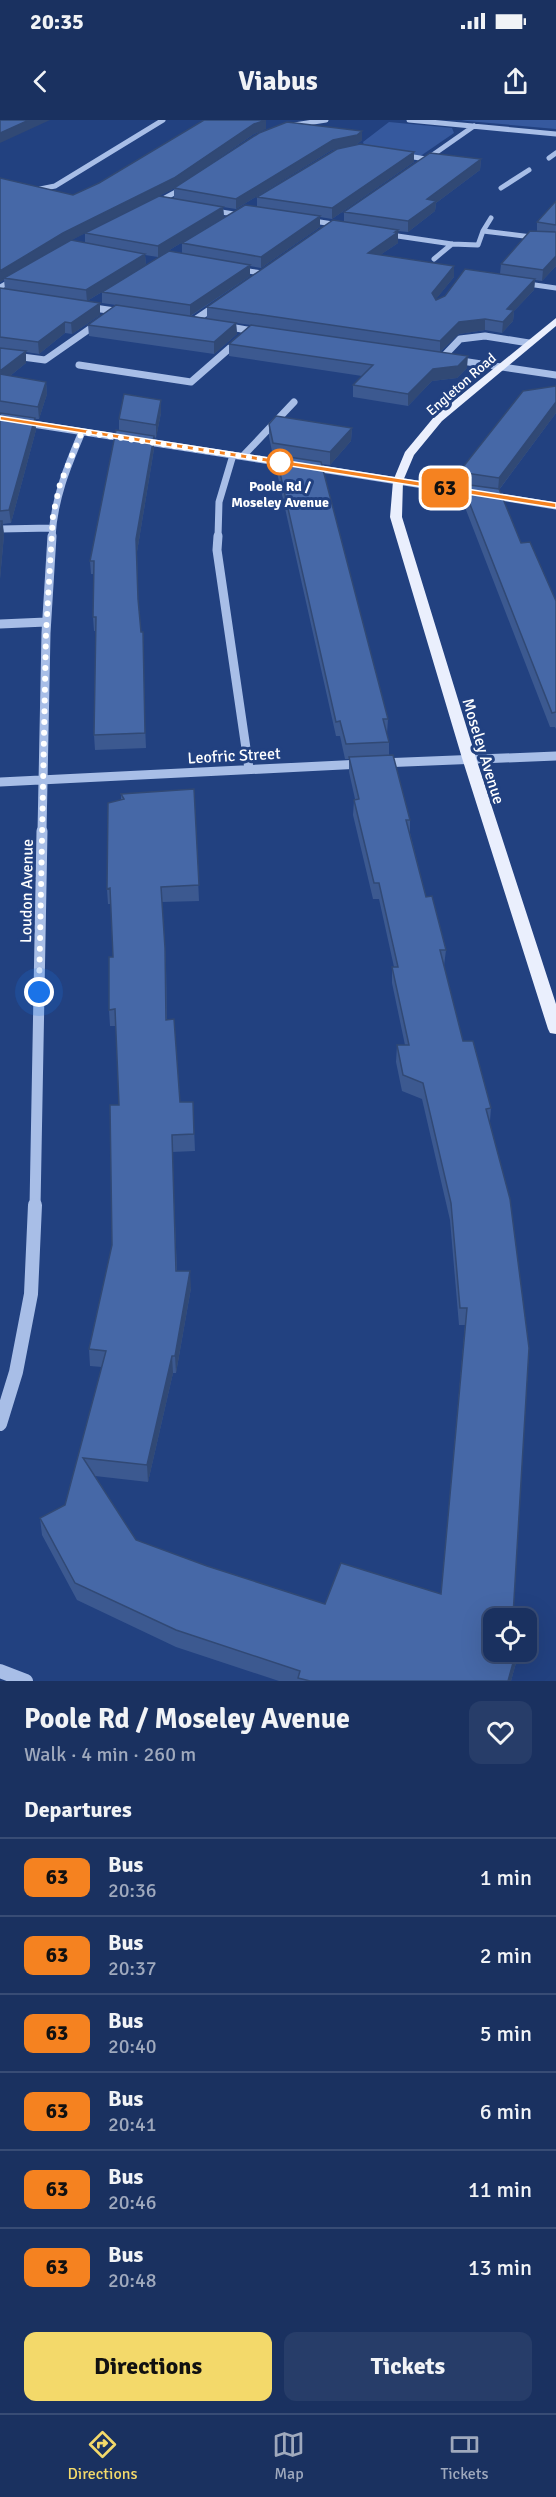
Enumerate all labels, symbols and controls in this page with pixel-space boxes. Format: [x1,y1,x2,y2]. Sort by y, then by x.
text: 20:35 [30,8,84,35]
icon: back [24,65,57,98]
text: Viabus [238,65,318,98]
icon: share [499,65,532,98]
street label: Engleton Road [423,350,500,419]
marker: Poole Rd / Moseley Avenue [267,449,293,475]
line badge: 63 [418,468,472,508]
text: 63 [434,475,456,501]
place label: Poole Rd / Moseley Avenue [231,478,329,511]
street label: Moseley Avenue [457,696,509,807]
street label: Leofric Street [187,744,281,768]
street label: Loudon Avenue [16,839,38,943]
your location [24,977,54,1007]
map controls [483,1608,537,1662]
button: locate [483,1608,537,1662]
button: heart [469,1701,532,1764]
text: Poole Rd / Moseley Avenue [24,1702,350,1736]
text: Walk · 4 min · 260 m [24,1742,196,1767]
text: Departures [24,1796,132,1823]
text: Bus [108,1851,143,1878]
text: 63 [46,1864,68,1890]
text: 1 min [480,1864,532,1891]
text: 20:36 [108,1878,157,1903]
text: Bus [108,1929,143,1956]
text: 63 [46,1942,68,1968]
text: 2 min [480,1942,532,1969]
text: 20:37 [108,1956,157,1981]
text: Bus [108,2007,143,2034]
text: 63 [46,2020,68,2046]
text: 5 min [480,2020,532,2047]
text: 20:40 [108,2034,157,2059]
text: Bus [108,2085,143,2112]
text: 63 [46,2098,68,2124]
text: 6 min [480,2098,532,2125]
text: 20:41 [108,2112,157,2137]
text: Bus [108,2163,143,2190]
text: 63 [46,2176,68,2202]
text: 11 min [468,2176,532,2203]
text: 20:46 [108,2190,157,2215]
text: Bus [108,2241,143,2268]
text: 63 [46,2254,68,2280]
text: 13 min [468,2254,532,2281]
text: 20:48 [108,2268,157,2293]
button: Directions [24,2332,272,2401]
button: Tickets [284,2332,532,2401]
tab: Directions [67,2428,137,2484]
tab: Map [272,2428,305,2484]
tab: Tickets [440,2428,488,2484]

